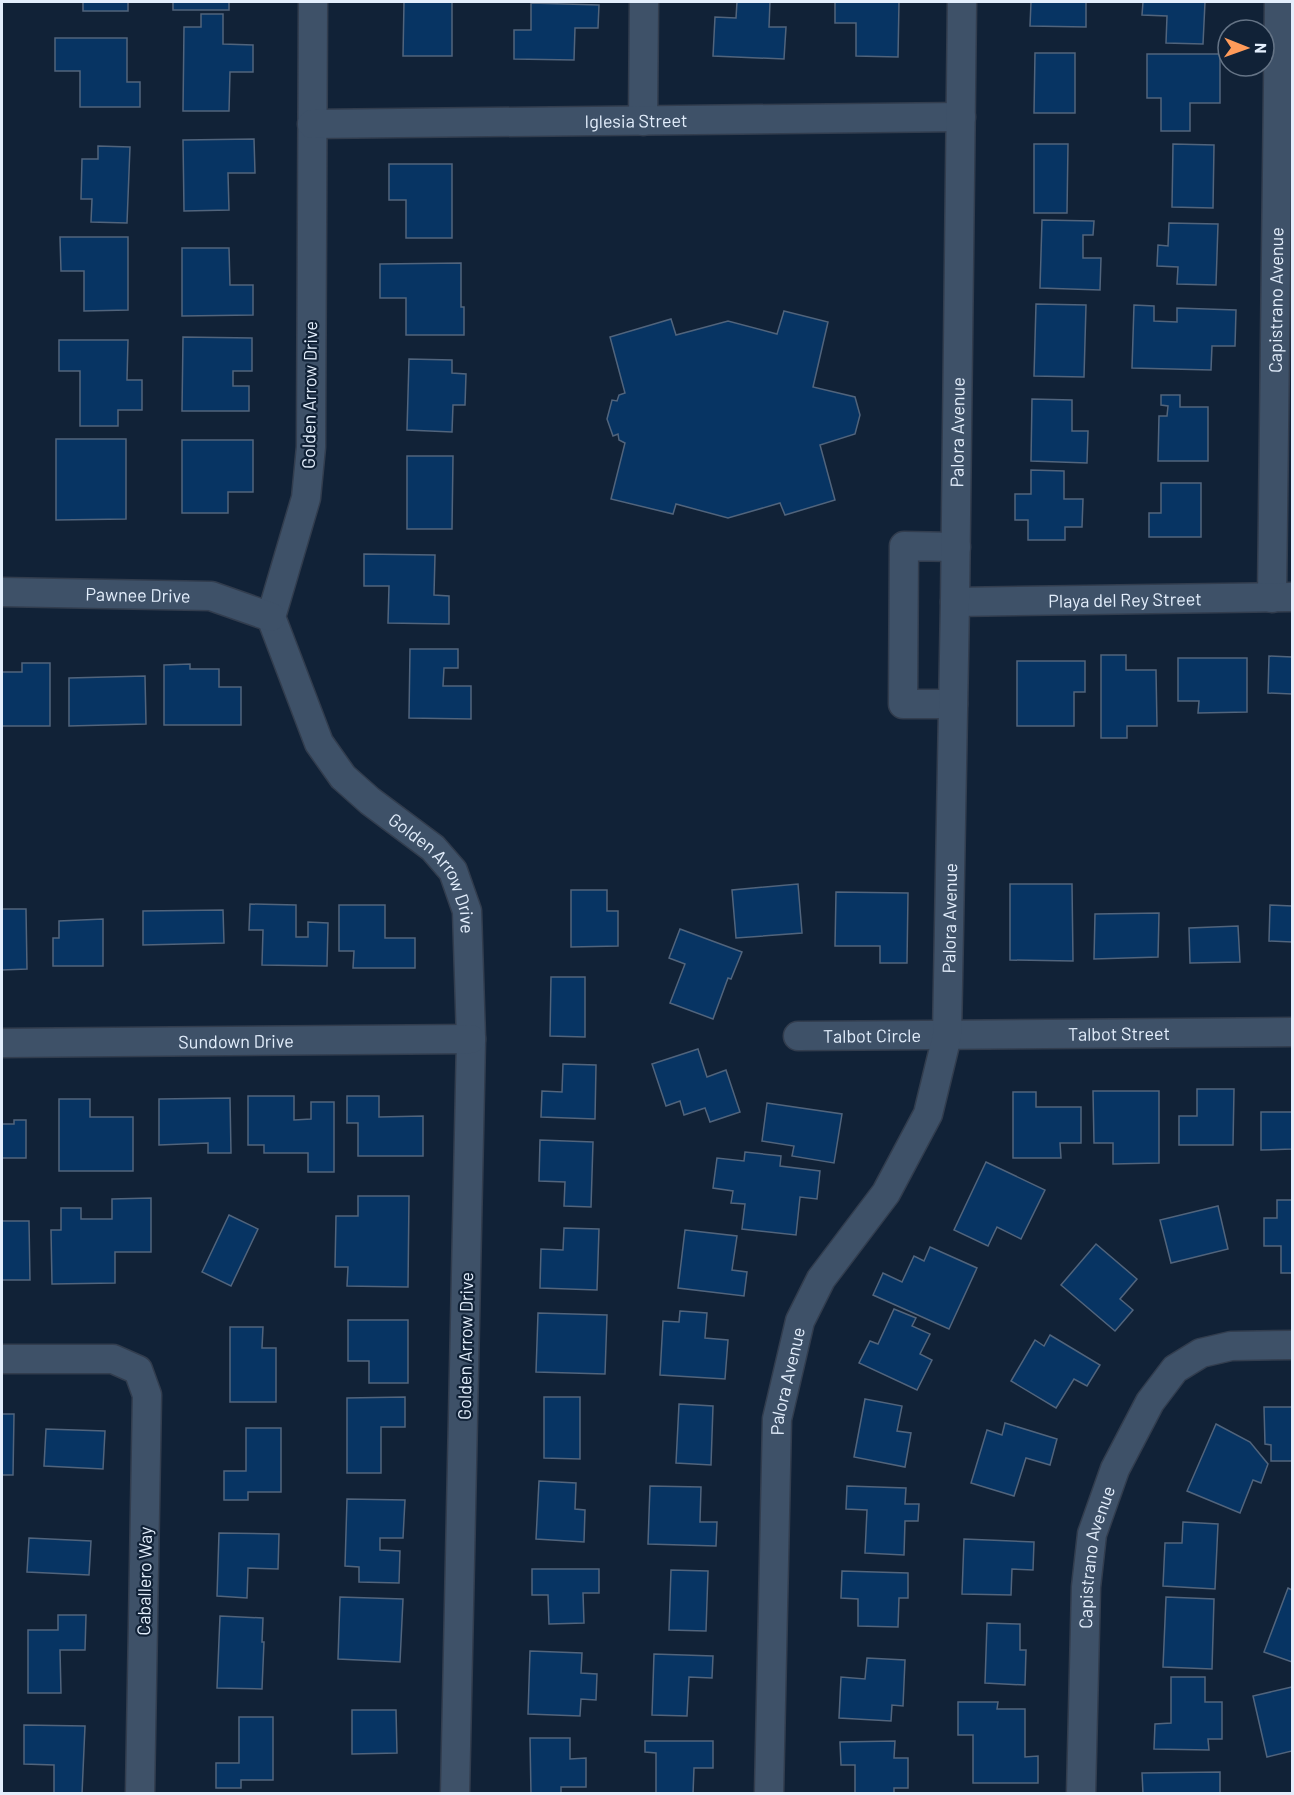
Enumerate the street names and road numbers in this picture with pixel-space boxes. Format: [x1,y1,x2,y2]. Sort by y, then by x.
street label: Iglesia Street [584,109,688,132]
street label: Capistrano Avenue [1264,227,1287,373]
street label: Golden Arrow Drive [297,321,321,469]
street label: Palora Avenue [945,377,969,488]
street label: Pawnee Drive [85,583,191,607]
street label: Playa del Rey Street [1048,587,1202,612]
street label: Golden Arrow Drive [384,808,479,934]
street label: Palora Avenue [937,863,961,974]
street label: Talbot Street [1068,1022,1170,1045]
street label: Talbot Circle [823,1024,921,1047]
street label: Sundown Drive [178,1030,294,1052]
street label: Golden Arrow Drive [453,1272,477,1420]
street label: Palora Avenue [766,1325,809,1436]
street label: Capistrano Avenue [1074,1483,1119,1629]
street label: Caballero Way [132,1526,156,1636]

